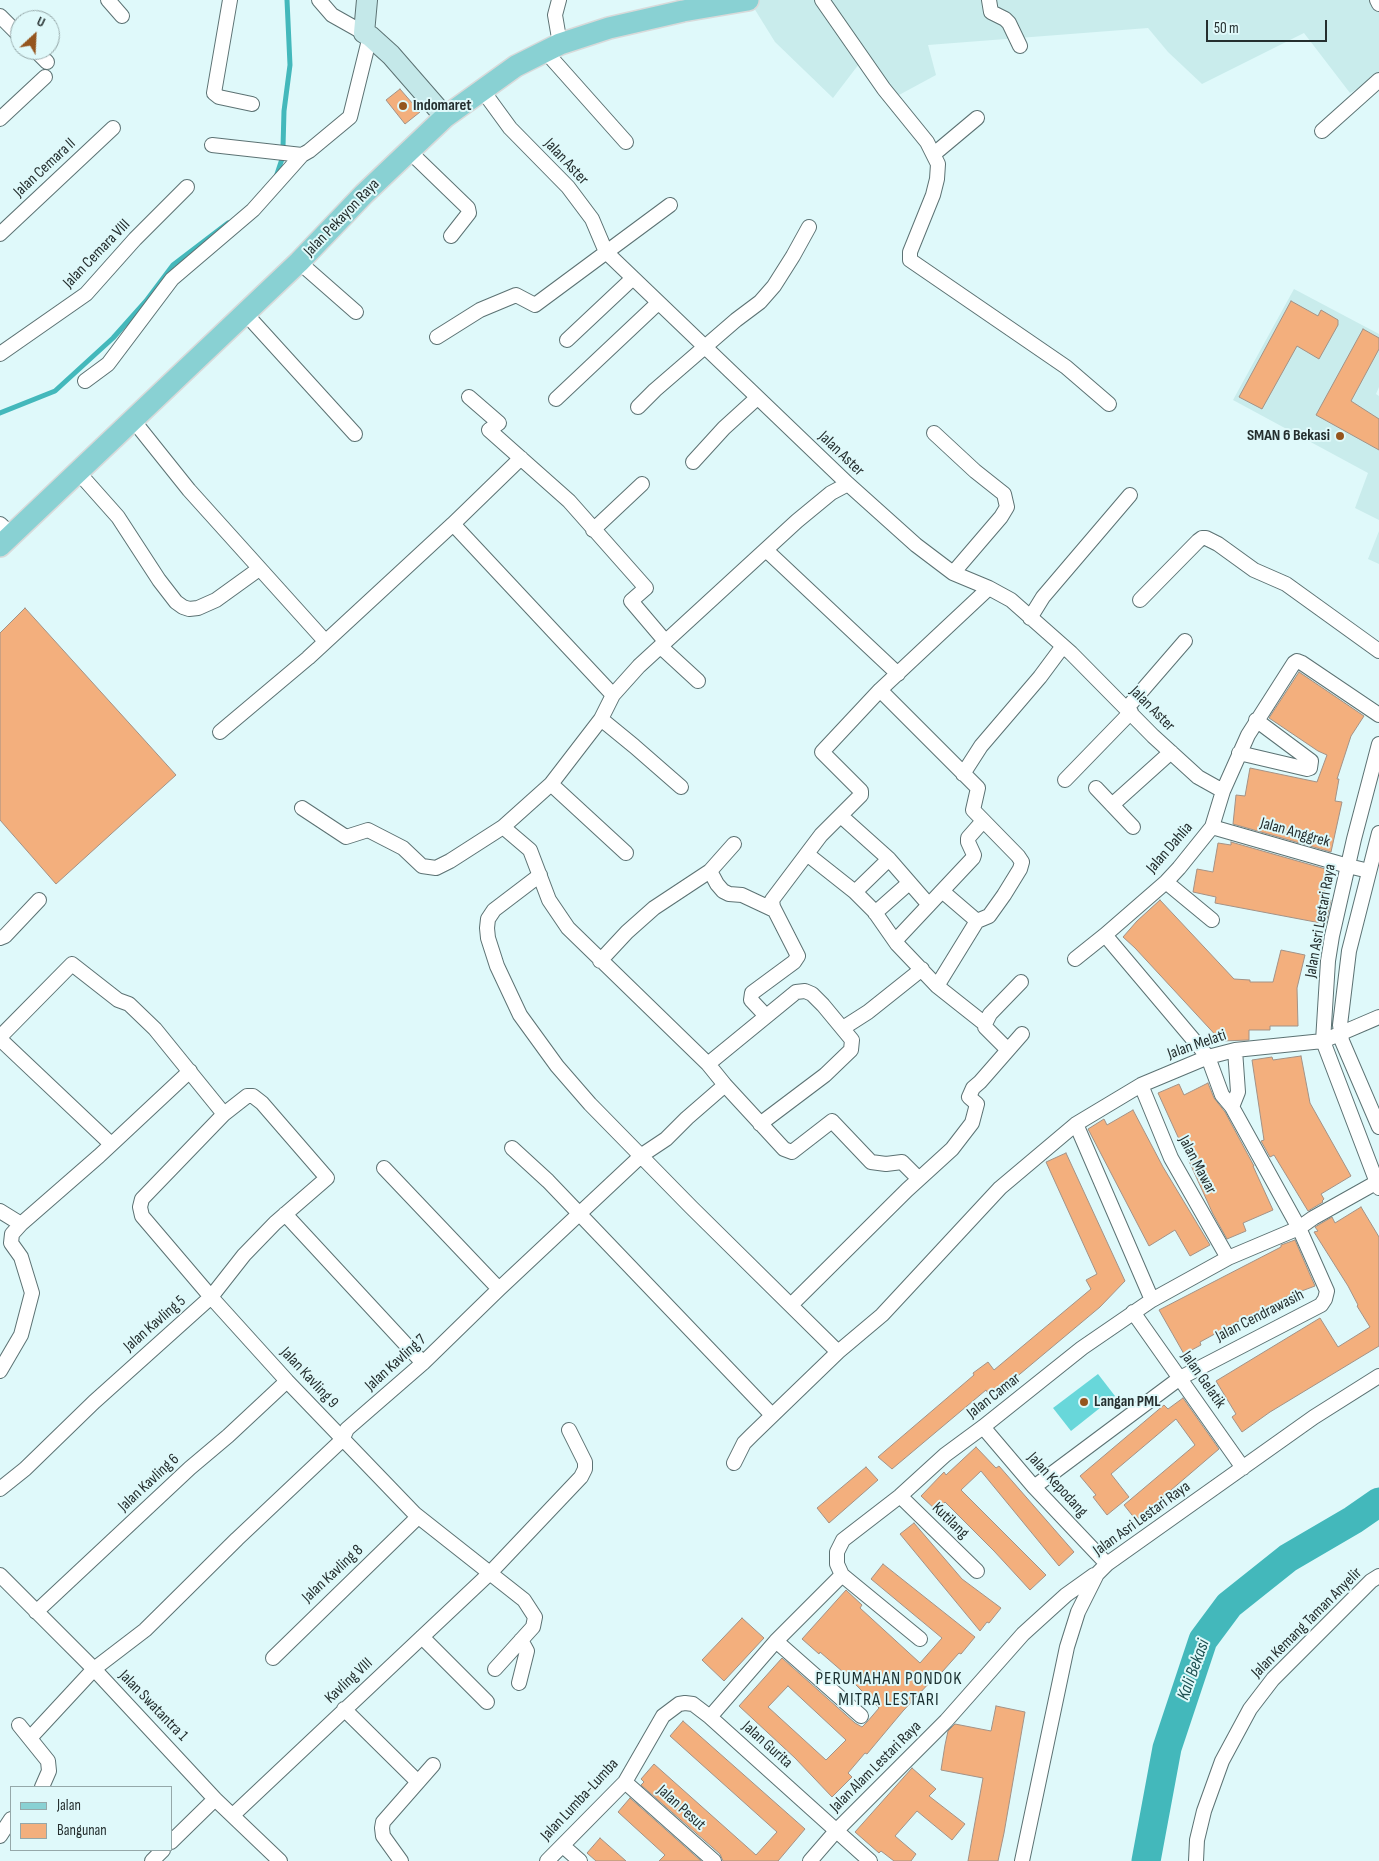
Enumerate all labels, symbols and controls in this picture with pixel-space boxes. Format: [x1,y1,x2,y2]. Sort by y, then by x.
north arrow [10,10,60,60]
scale bar [1209,10,1330,42]
text: U [34,13,48,31]
text: 50 m [1214,19,1239,38]
place label: Indomaret [413,96,472,116]
marker: Indomaret [397,100,409,112]
street label: Jalan Cemara II [10,134,80,202]
street label: Jalan Aster [540,135,592,189]
street label: Jalan Pekayon Raya [300,175,384,261]
street label: Jalan Cemara VIII [59,216,135,292]
place label: SMAN 6 Bekasi [1247,426,1330,446]
street label: Jalan Aster [814,428,868,480]
marker: SMAN 6 Bekasi [1334,430,1346,442]
street label: Jalan Aster [1125,682,1179,736]
street label: Jalan Anggrek [1258,814,1332,852]
street label: Jalan Dahlia [1143,819,1197,877]
street label: Jalan Asri Lestari Raya [1302,863,1340,979]
street label: Jalan Melati [1165,1026,1229,1064]
street label: Jalan Mawar [1174,1133,1220,1197]
street label: Jalan Cendrawasih [1213,1286,1307,1346]
street label: Jalan Kavling 5 [120,1292,190,1356]
street label: Jalan Kavling 7 [361,1330,431,1396]
street label: Jalan Kavling 9 [276,1343,342,1413]
street label: Jalan Gelatik [1176,1348,1230,1412]
street label: Jalan Camar [963,1369,1025,1423]
place label: Langan PML [1094,1392,1160,1412]
marker: Langan PML [1078,1396,1090,1408]
street label: Jalan Kepodang [1023,1449,1091,1521]
street label: Jalan Kavling 6 [115,1450,183,1516]
street label: Jalan Asri Lestari Raya [1090,1477,1194,1561]
street label: Kutilang [928,1499,972,1543]
street label: Jalan Kavling 8 [299,1541,367,1607]
street label: Jalan Kemang Taman Anyelir [1248,1564,1366,1682]
water label: Kali Bekasi [1173,1637,1215,1703]
street label: Kavling VIII [321,1654,377,1708]
street label: Jalan Swatantra 1 [114,1667,192,1745]
district label: PERUMAHAN PONDOK MITRA LESTARI [814,1668,964,1710]
street label: Jalan Gurita [738,1717,796,1773]
street label: Jalan Alam Lestari Raya [826,1717,926,1817]
street label: Jalan Lumba-Lumba [537,1755,623,1845]
street label: Jalan Pesut [653,1781,709,1835]
legend [10,1786,172,1851]
text: Jalan [57,1796,81,1815]
text: Bangunan [57,1821,107,1840]

